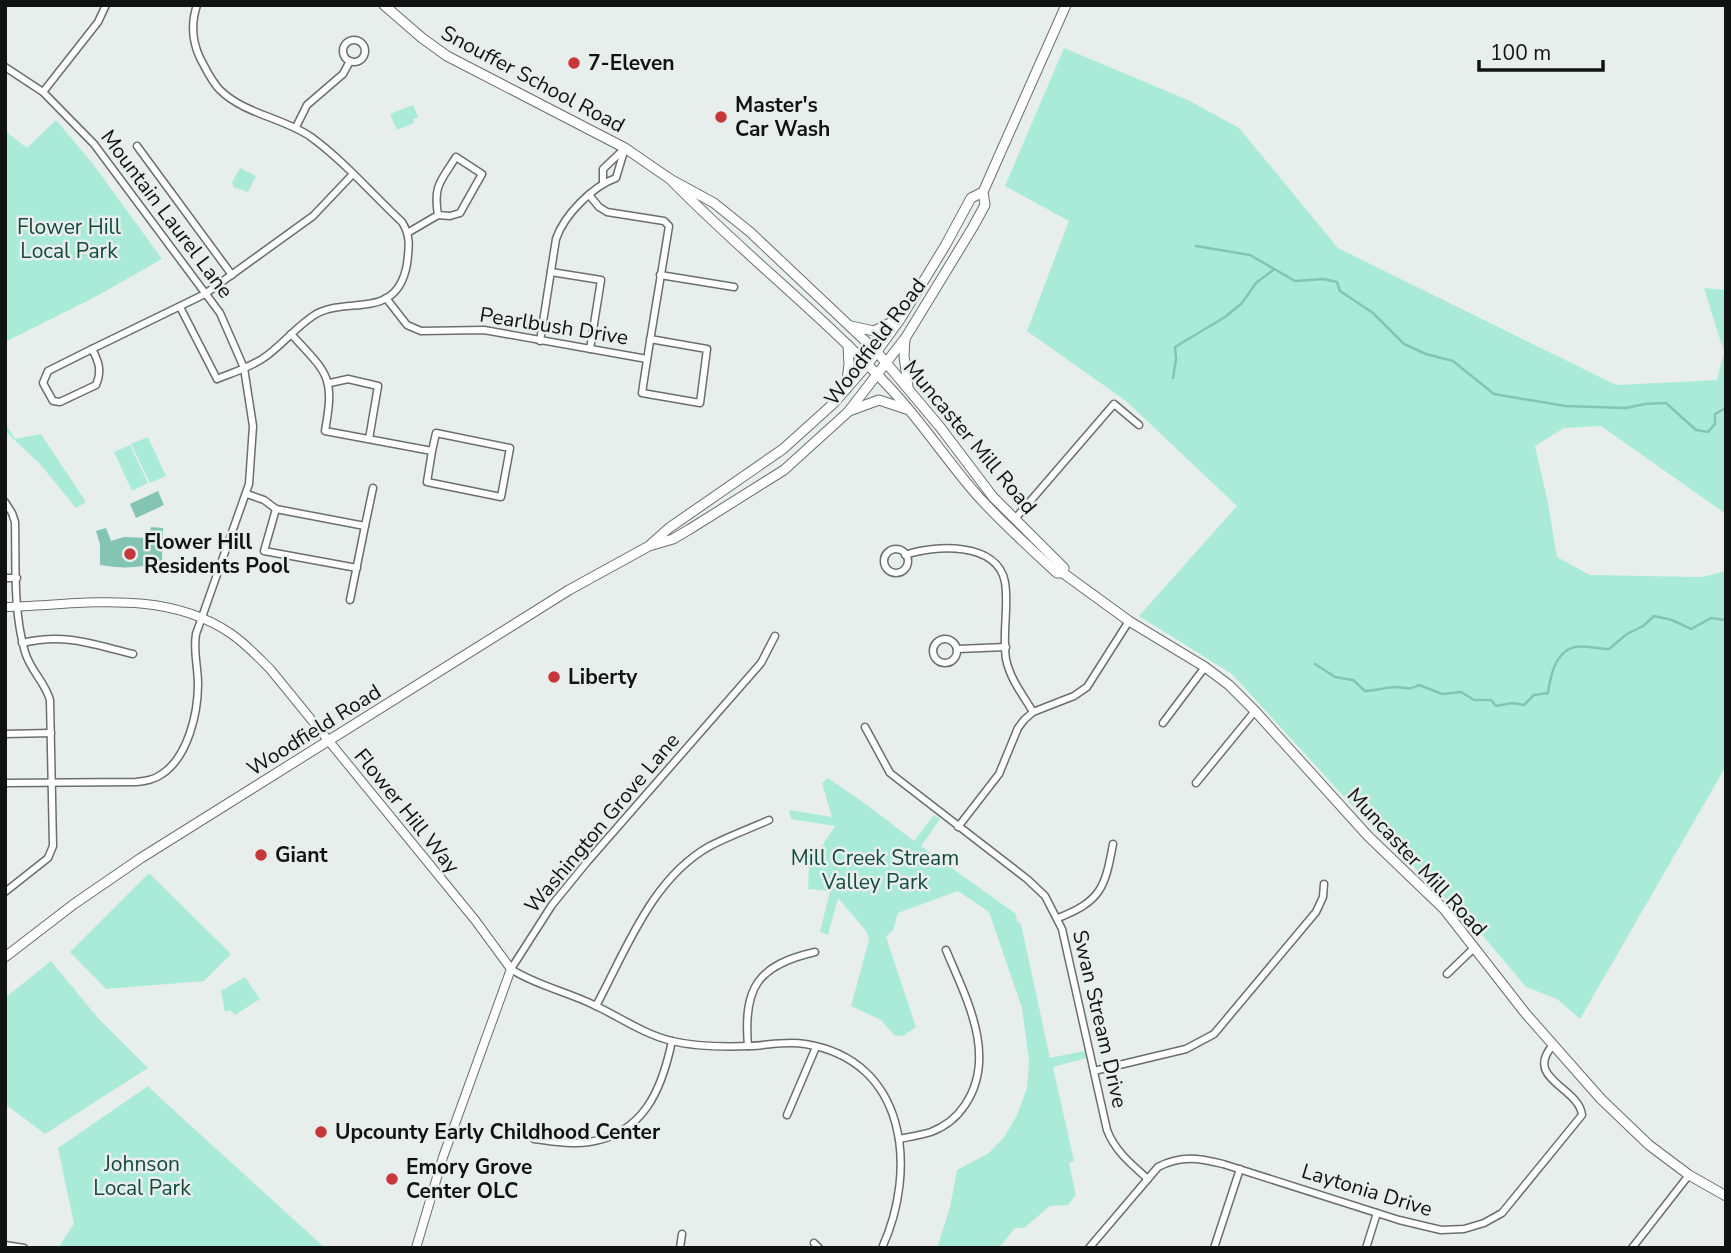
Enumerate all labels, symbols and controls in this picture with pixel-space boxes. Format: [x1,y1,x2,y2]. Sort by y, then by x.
street label: Snouffer School Road [436,19,630,139]
scale bar [1479,28,1603,72]
text: 100 m [1490,39,1551,67]
place label: 7-Eleven [588,49,675,77]
marker: 7-Eleven [566,55,582,71]
place label: Master's Car Wash [735,91,830,143]
marker: Master's Car Wash [713,109,729,125]
street label: Mountain Laurel Lane [94,124,240,304]
park label: Flower Hill Local Park [17,213,122,265]
street label: Woodfield Road [818,272,932,412]
street label: Pearlbush Drive [478,300,630,352]
street label: Muncaster Mill Road [897,354,1043,520]
place label: Flower Hill Residents Pool [144,528,290,580]
marker: Flower Hill Residents Pool [122,546,138,562]
place label: Liberty [568,663,638,691]
marker: Liberty [546,669,562,685]
street label: Woodfield Road [242,678,386,782]
street label: Washington Grove Lane [518,727,686,919]
street label: Flower Hill Way [348,743,466,879]
street label: Muncaster Mill Road [1341,782,1493,942]
place label: Giant [275,841,329,869]
park label: Mill Creek Stream Valley Park [791,844,959,896]
marker: Giant [253,847,269,863]
street label: Swan Stream Drive [1066,927,1134,1111]
place label: Upcounty Early Childhood Center [335,1118,661,1146]
marker: Upcounty Early Childhood Center [313,1124,329,1140]
park label: Johnson Local Park [93,1150,191,1202]
place label: Emory Grove Center OLC [406,1153,532,1205]
street label: Laytonia Drive [1298,1157,1436,1223]
marker: Emory Grove Center OLC [384,1171,400,1187]

